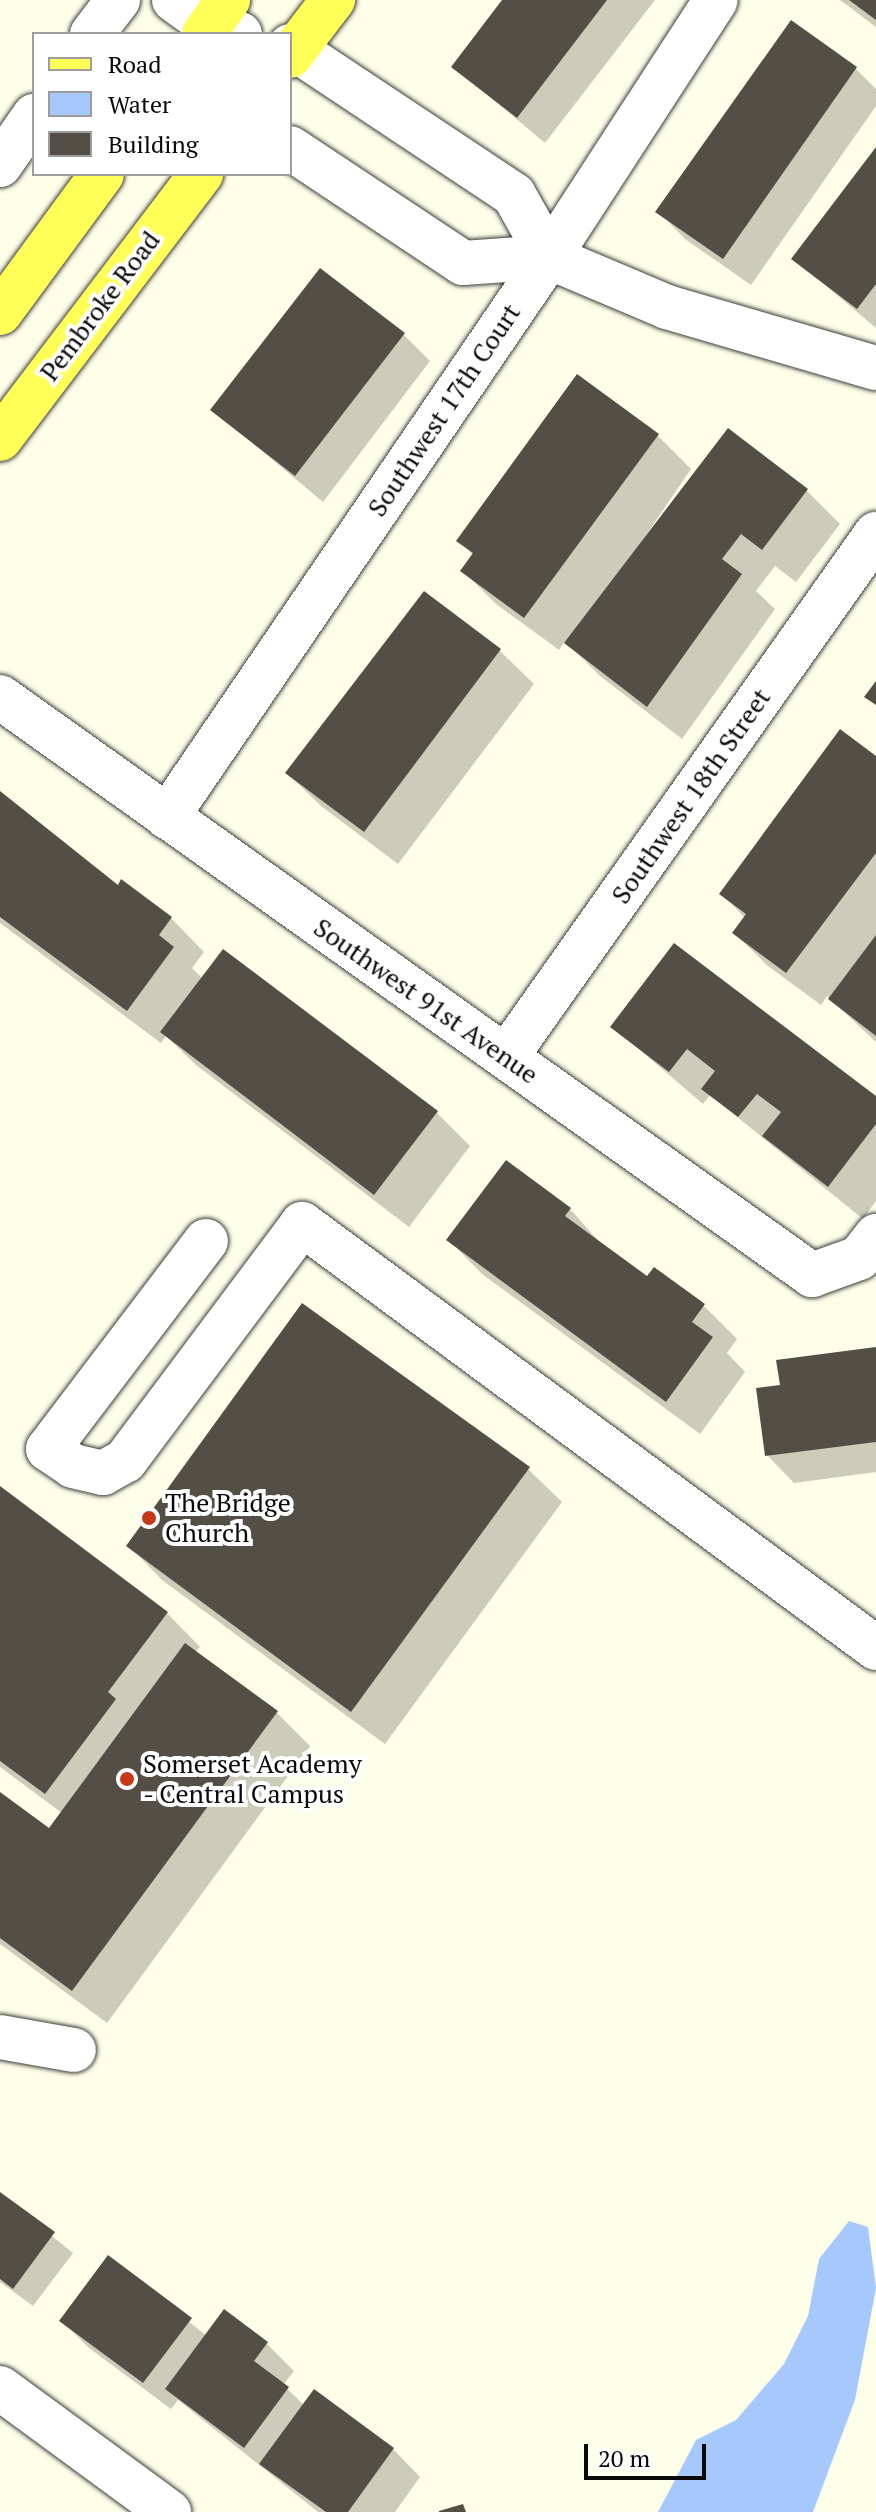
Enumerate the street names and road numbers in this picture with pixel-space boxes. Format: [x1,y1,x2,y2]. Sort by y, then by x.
street label: Pembroke Road [34,225,166,387]
street label: Southwest 17th Court [361,298,527,522]
street label: Southwest 18th Street [605,682,777,910]
street label: Southwest 91st Avenue [308,912,544,1090]

